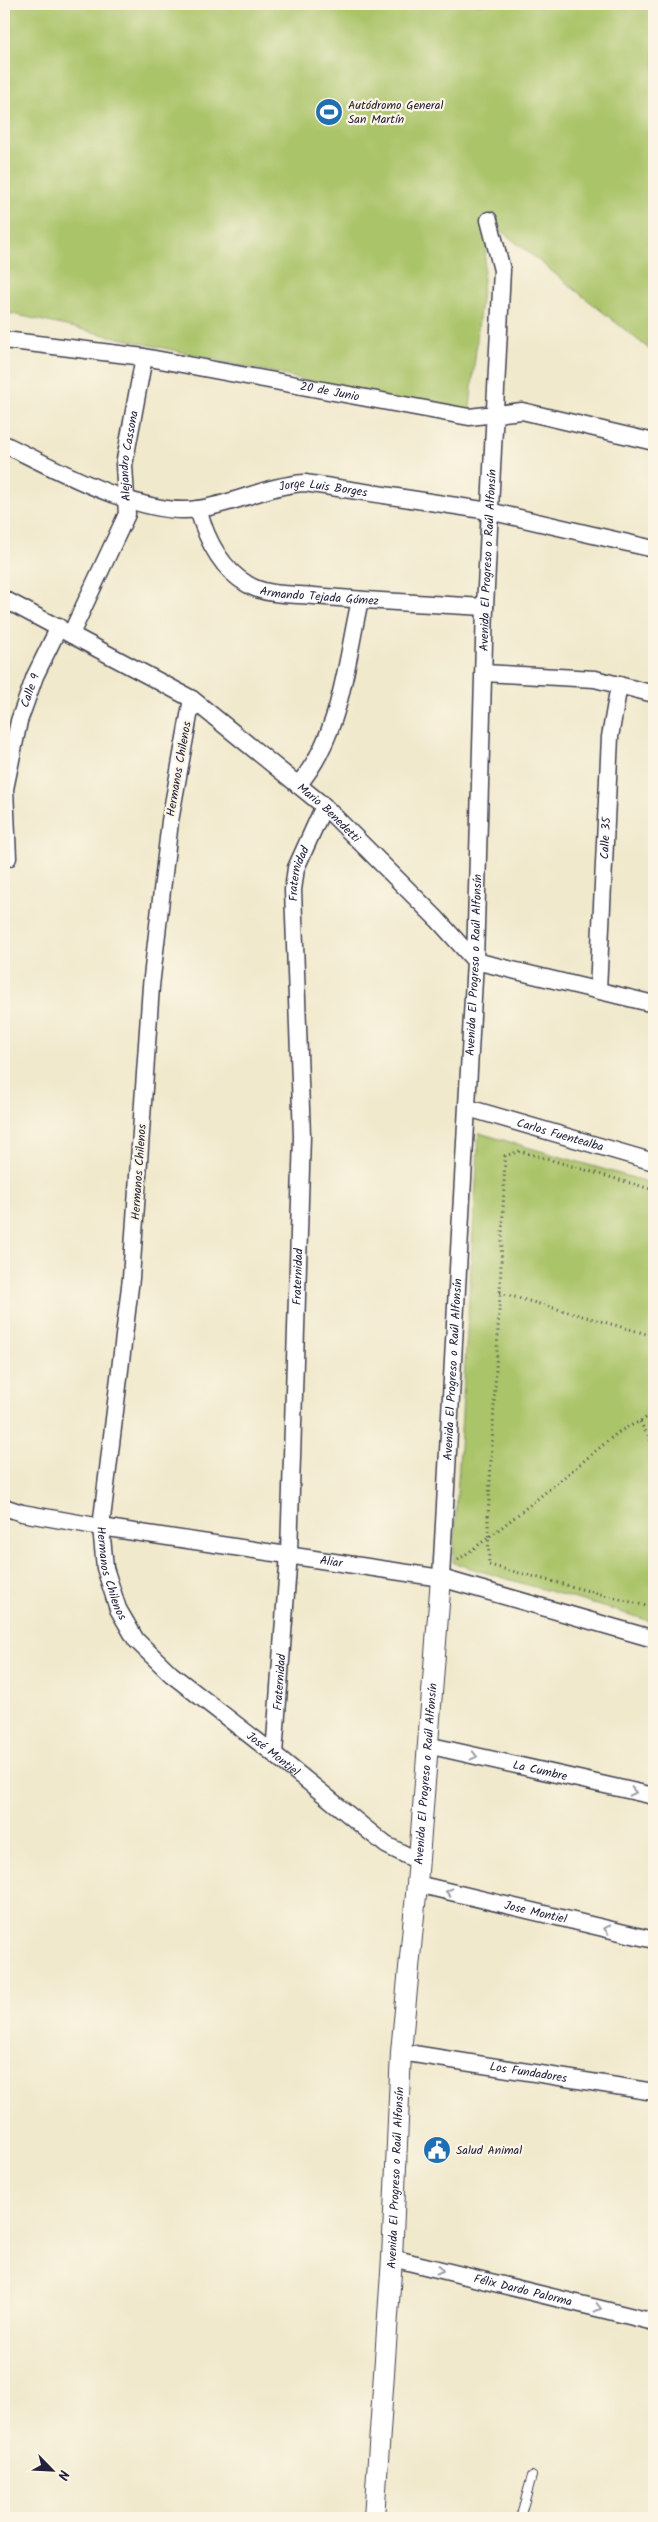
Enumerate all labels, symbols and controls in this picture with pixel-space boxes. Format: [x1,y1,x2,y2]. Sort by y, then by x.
place label: Autódromo General San Martín [348,96,443,129]
sports icon: Autódromo General San Martín [314,97,344,127]
street label: 20 de Junio [299,377,361,406]
street label: Alejandro Cassona [114,409,143,502]
street label: Avenida El Progreso o Raúl Alfonsín [474,469,501,651]
street label: Jorge Luis Borges [277,473,369,502]
street label: Armando Tejada Gómez [258,581,379,610]
street label: Calle 9 [15,671,45,710]
street label: Hermanos Chilenos [161,720,197,818]
street label: Mario Benedetti [293,778,366,848]
street label: Calle 35 [595,815,616,860]
street label: Fraternidad [283,842,315,902]
street label: Avenida El Progreso o Raúl Alfonsín [460,874,487,1056]
street label: Carlos Fuentealba [515,1113,606,1156]
street label: Hermanos Chilenos [126,1123,152,1221]
street label: Fraternidad [287,1247,308,1305]
street label: Avenida El Progreso o Raúl Alfonsín [438,1278,467,1461]
street label: Hermanos Chilenos [91,1525,132,1624]
street label: Aliar [319,1550,345,1573]
street label: Fraternidad [268,1652,291,1711]
street label: Avenida El Progreso o Raúl Alfonsín [409,1682,442,1865]
street label: José Montiel [242,1727,304,1781]
one-way arrow [470,1750,479,1761]
street label: La Cumbre [511,1755,570,1786]
one-way arrow [628,1786,637,1796]
one-way arrow [444,1887,453,1898]
street label: Jose Montiel [503,1895,569,1929]
one-way arrow [602,1924,611,1935]
street label: Los Fundadores [488,2057,568,2088]
street label: Avenida El Progreso o Raúl Alfonsín [382,2086,409,2269]
public building icon: Salud Animal [422,2135,452,2165]
place label: Salud Animal [456,2141,522,2160]
one-way arrow [435,2264,444,2275]
street label: Félix Dardo Palorma [472,2269,575,2311]
one-way arrow [593,2303,601,2313]
north arrow [28,2444,78,2494]
text: N [51,2466,75,2484]

